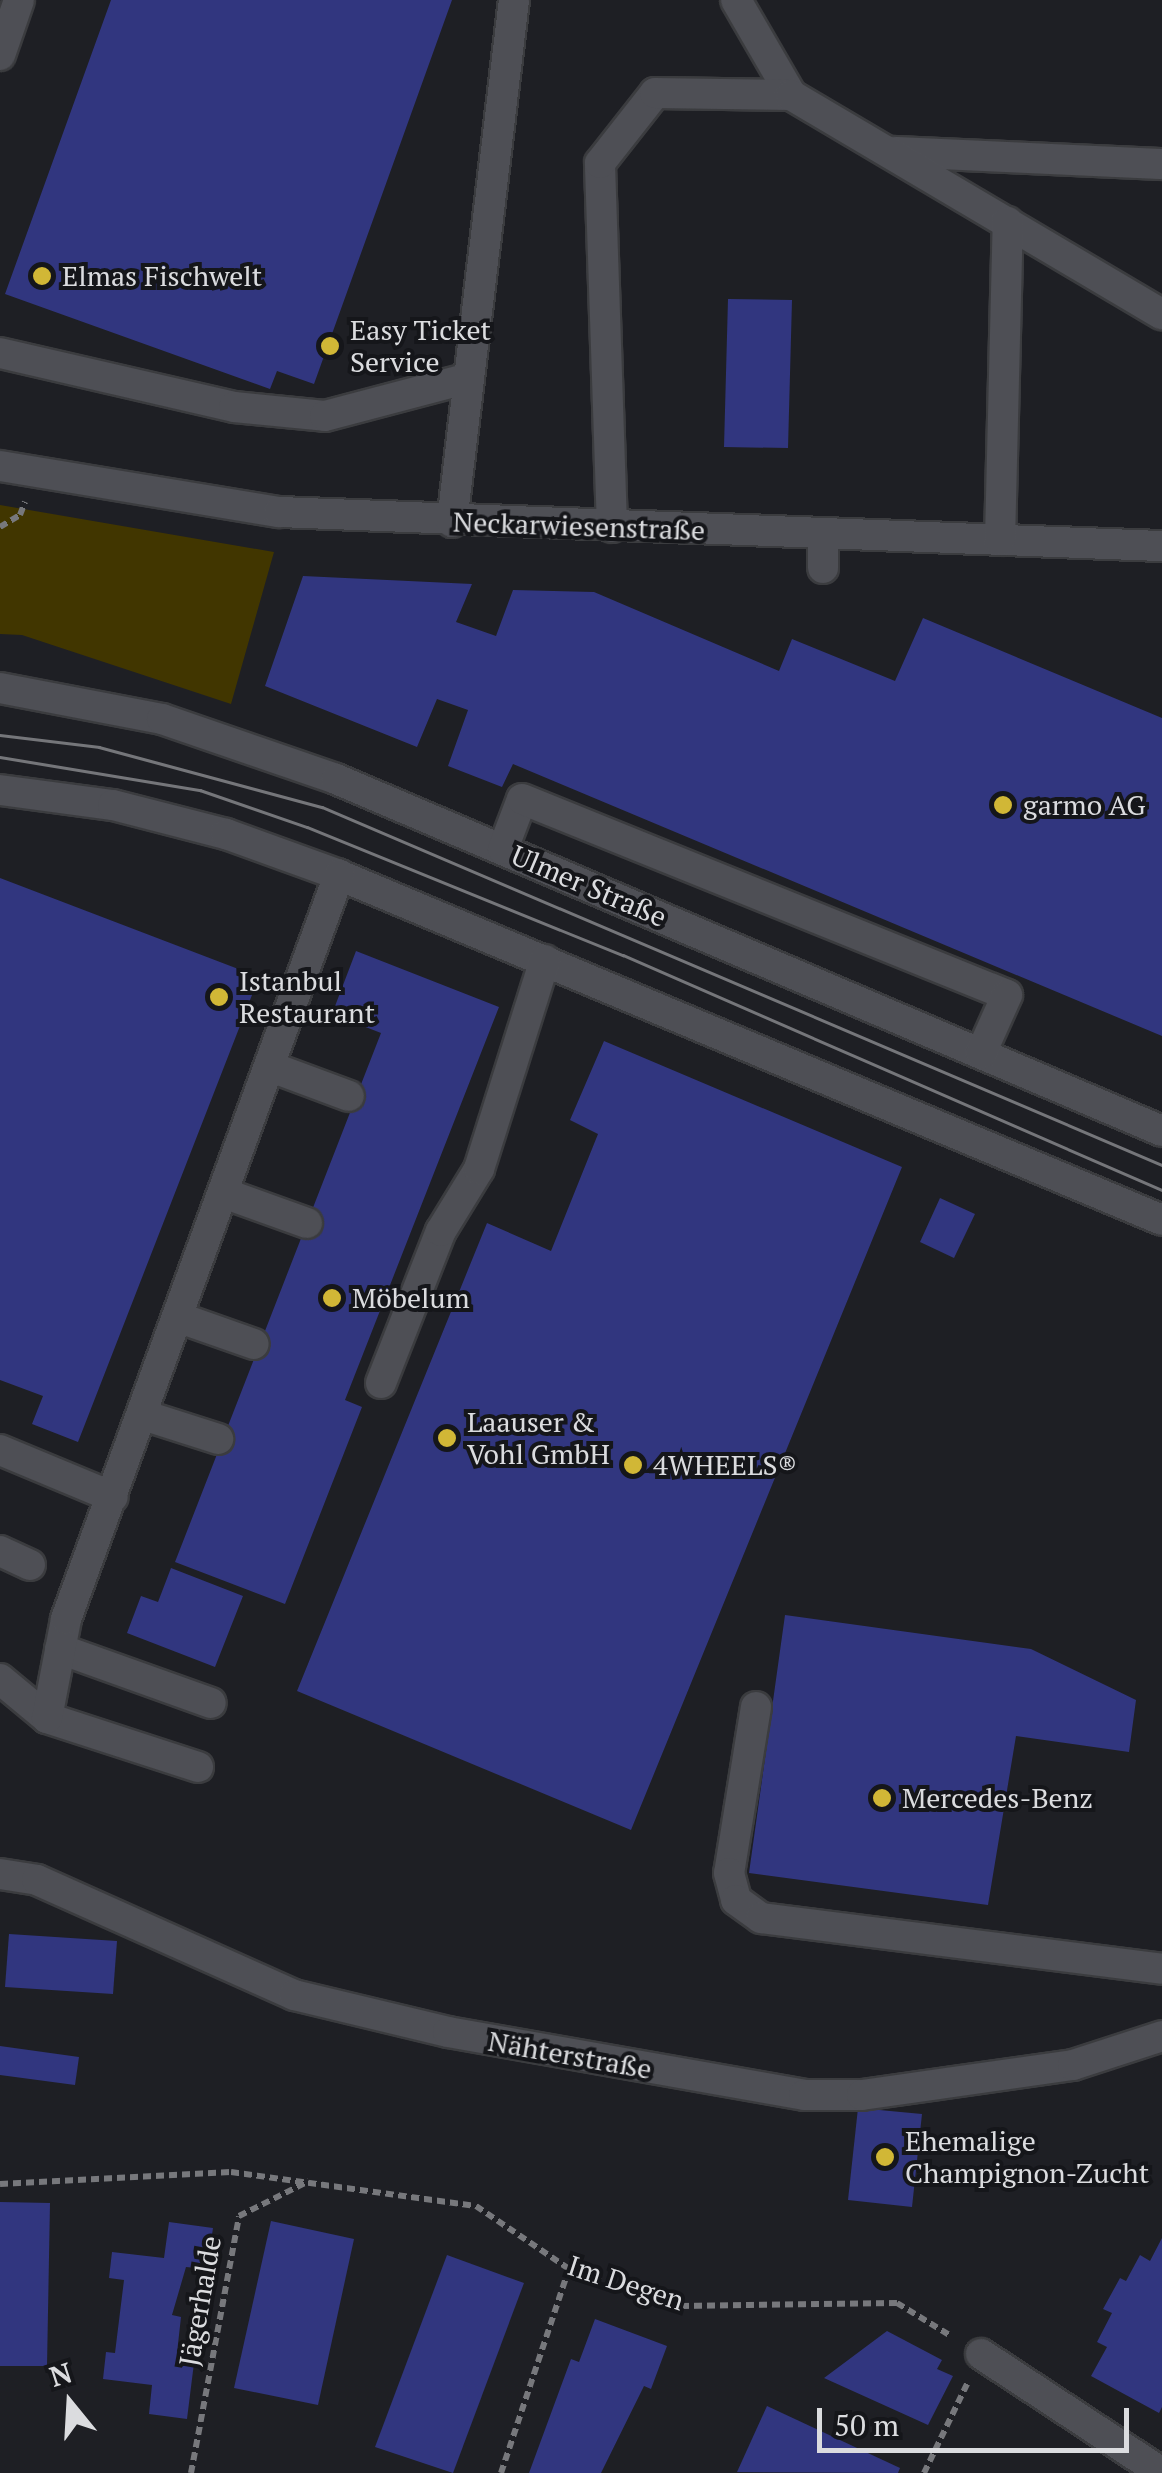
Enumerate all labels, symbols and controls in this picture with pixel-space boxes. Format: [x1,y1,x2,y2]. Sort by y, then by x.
place label: Elmas Fischwelt [62,259,262,293]
marker: Elmas Fischwelt [31,265,53,287]
place label: Easy Ticket Service [350,313,491,379]
marker: Easy Ticket Service [319,335,341,357]
street label: Neckarwiesenstraße [452,505,706,547]
place label: garmo AG [1023,788,1146,822]
marker: garmo AG [992,794,1014,816]
street label: Ulmer Straße [506,838,672,934]
place label: Istanbul Restaurant [239,964,375,1030]
marker: Istanbul Restaurant [208,986,230,1008]
place label: Möbelum [352,1281,470,1315]
marker: Möbelum [321,1287,343,1309]
place label: Laauser & Vohl GmbH [467,1405,610,1471]
marker: Laauser & Vohl GmbH [436,1427,458,1449]
place label: 4WHEELS® [653,1448,797,1482]
marker: 4WHEELS® [622,1454,644,1476]
place label: Mercedes-Benz [902,1781,1093,1815]
marker: Mercedes-Benz [871,1787,893,1809]
street label: Nähterstraße [486,2024,654,2086]
place label: Ehemalige Champignon-Zucht [905,2124,1149,2190]
marker: Ehemalige Champignon-Zucht [874,2146,896,2168]
street label: Jägerhalde [172,2233,228,2369]
street label: Im Degen [564,2248,688,2318]
north arrow [20,2353,120,2453]
text: N [45,2353,76,2395]
scale bar [822,2388,1134,2450]
text: 50 m [834,2405,899,2445]

